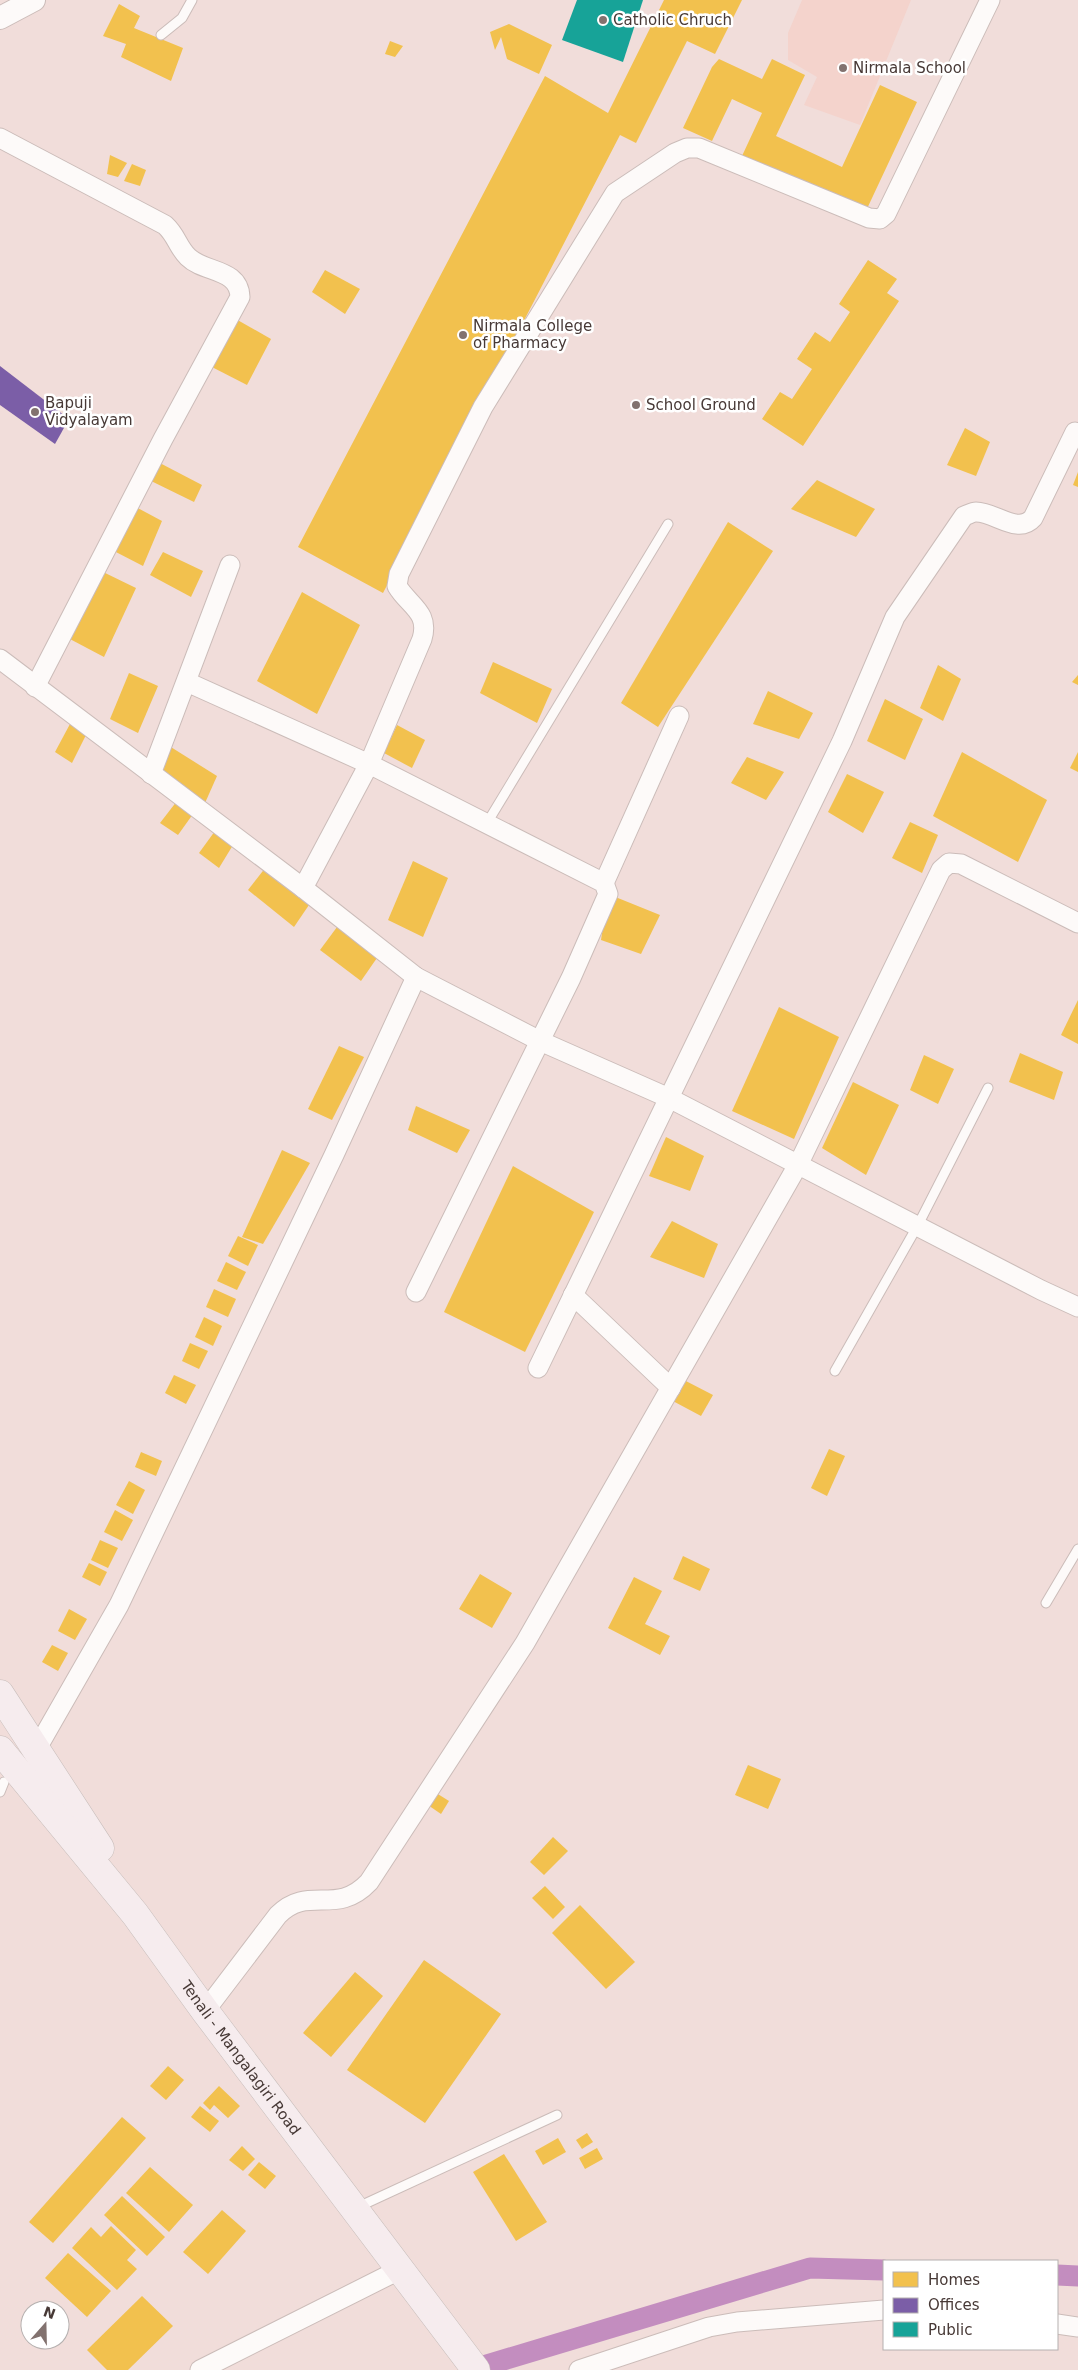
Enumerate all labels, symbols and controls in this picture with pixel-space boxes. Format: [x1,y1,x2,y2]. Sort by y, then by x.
place label: Catholic Chruch [613,11,732,29]
marker: Catholic Chruch [597,14,609,26]
place label: Nirmala School [853,59,966,77]
marker: Nirmala School [837,62,849,74]
place label: Nirmala College of Pharmacy [473,317,592,352]
marker: Nirmala College of Pharmacy [457,329,469,341]
place label: Bapuji Vidyalayam [45,394,133,429]
place label: School Ground [646,396,756,414]
marker: School Ground [630,399,642,411]
marker: Bapuji Vidyalayam [29,406,41,418]
street label: Tenali - Mangalagiri Road [177,1976,304,2139]
legend [883,2260,1058,2350]
text: Homes [928,2271,980,2289]
text: Offices [928,2296,980,2314]
north arrow [20,2300,70,2350]
text: N [41,2303,58,2322]
text: Public [928,2321,972,2339]

